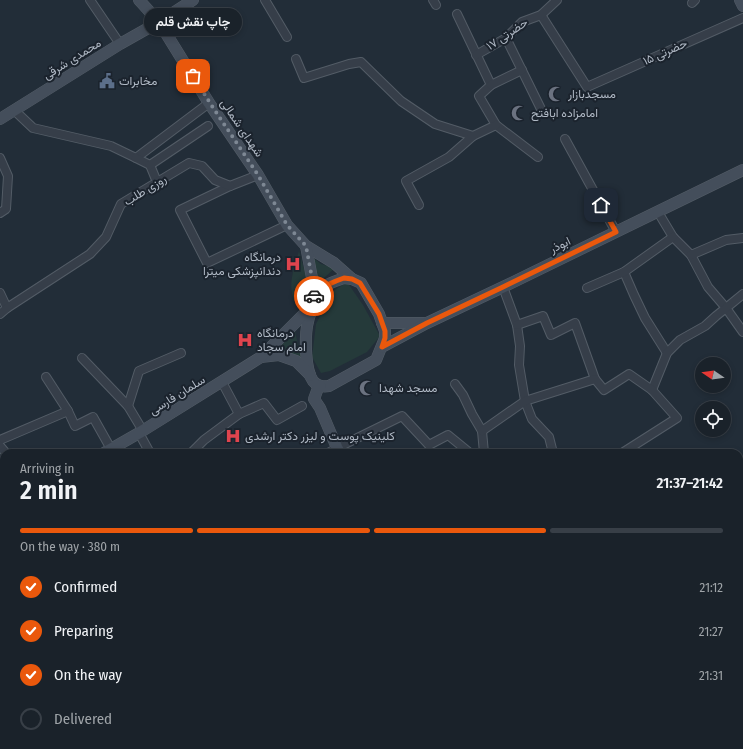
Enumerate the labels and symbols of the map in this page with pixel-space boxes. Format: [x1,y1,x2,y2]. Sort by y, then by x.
callout: چاپ نقش قلم [144,8,242,36]
street label: حضرتی ۱۷ [484,15,531,54]
street label: محمدی شرقی [40,36,104,83]
street label: حضرتی ۱۵ [641,36,690,69]
pin [176,59,210,93]
public building icon: مخابرات [98,72,116,90]
place label: مخابرات [119,74,157,89]
mosque icon: مسجدبازار [547,85,565,103]
place label: مسجدبازار [567,87,616,102]
street label: شهدای شمالی [217,96,266,160]
mosque icon: امامزاده ابافتح [510,104,528,122]
place label: امامزاده ابافتح [531,106,598,122]
street label: روزی طلب [121,171,169,209]
pin [584,188,618,222]
street label: ابوذر [546,234,573,257]
place label: درمانگاه دندانپزشکی میترا [203,250,281,279]
hospital icon: درمانگاه دندانپزشکی میترا [284,255,302,273]
courier [294,276,334,316]
place label: درمانگاه امام سجاد [257,326,306,355]
hospital icon: درمانگاه امام سجاد [236,331,254,349]
north arrow [695,357,731,393]
street label: سلمان فارسی [146,372,208,419]
mosque icon: مسجد شهدا [358,379,376,397]
place label: مسجد شهدا [379,381,438,396]
hospital icon: کلینیک پوست و لیزر دکتر ارشدی [224,427,242,445]
place label: کلینیک پوست و لیزر دکتر ارشدی [245,429,395,444]

